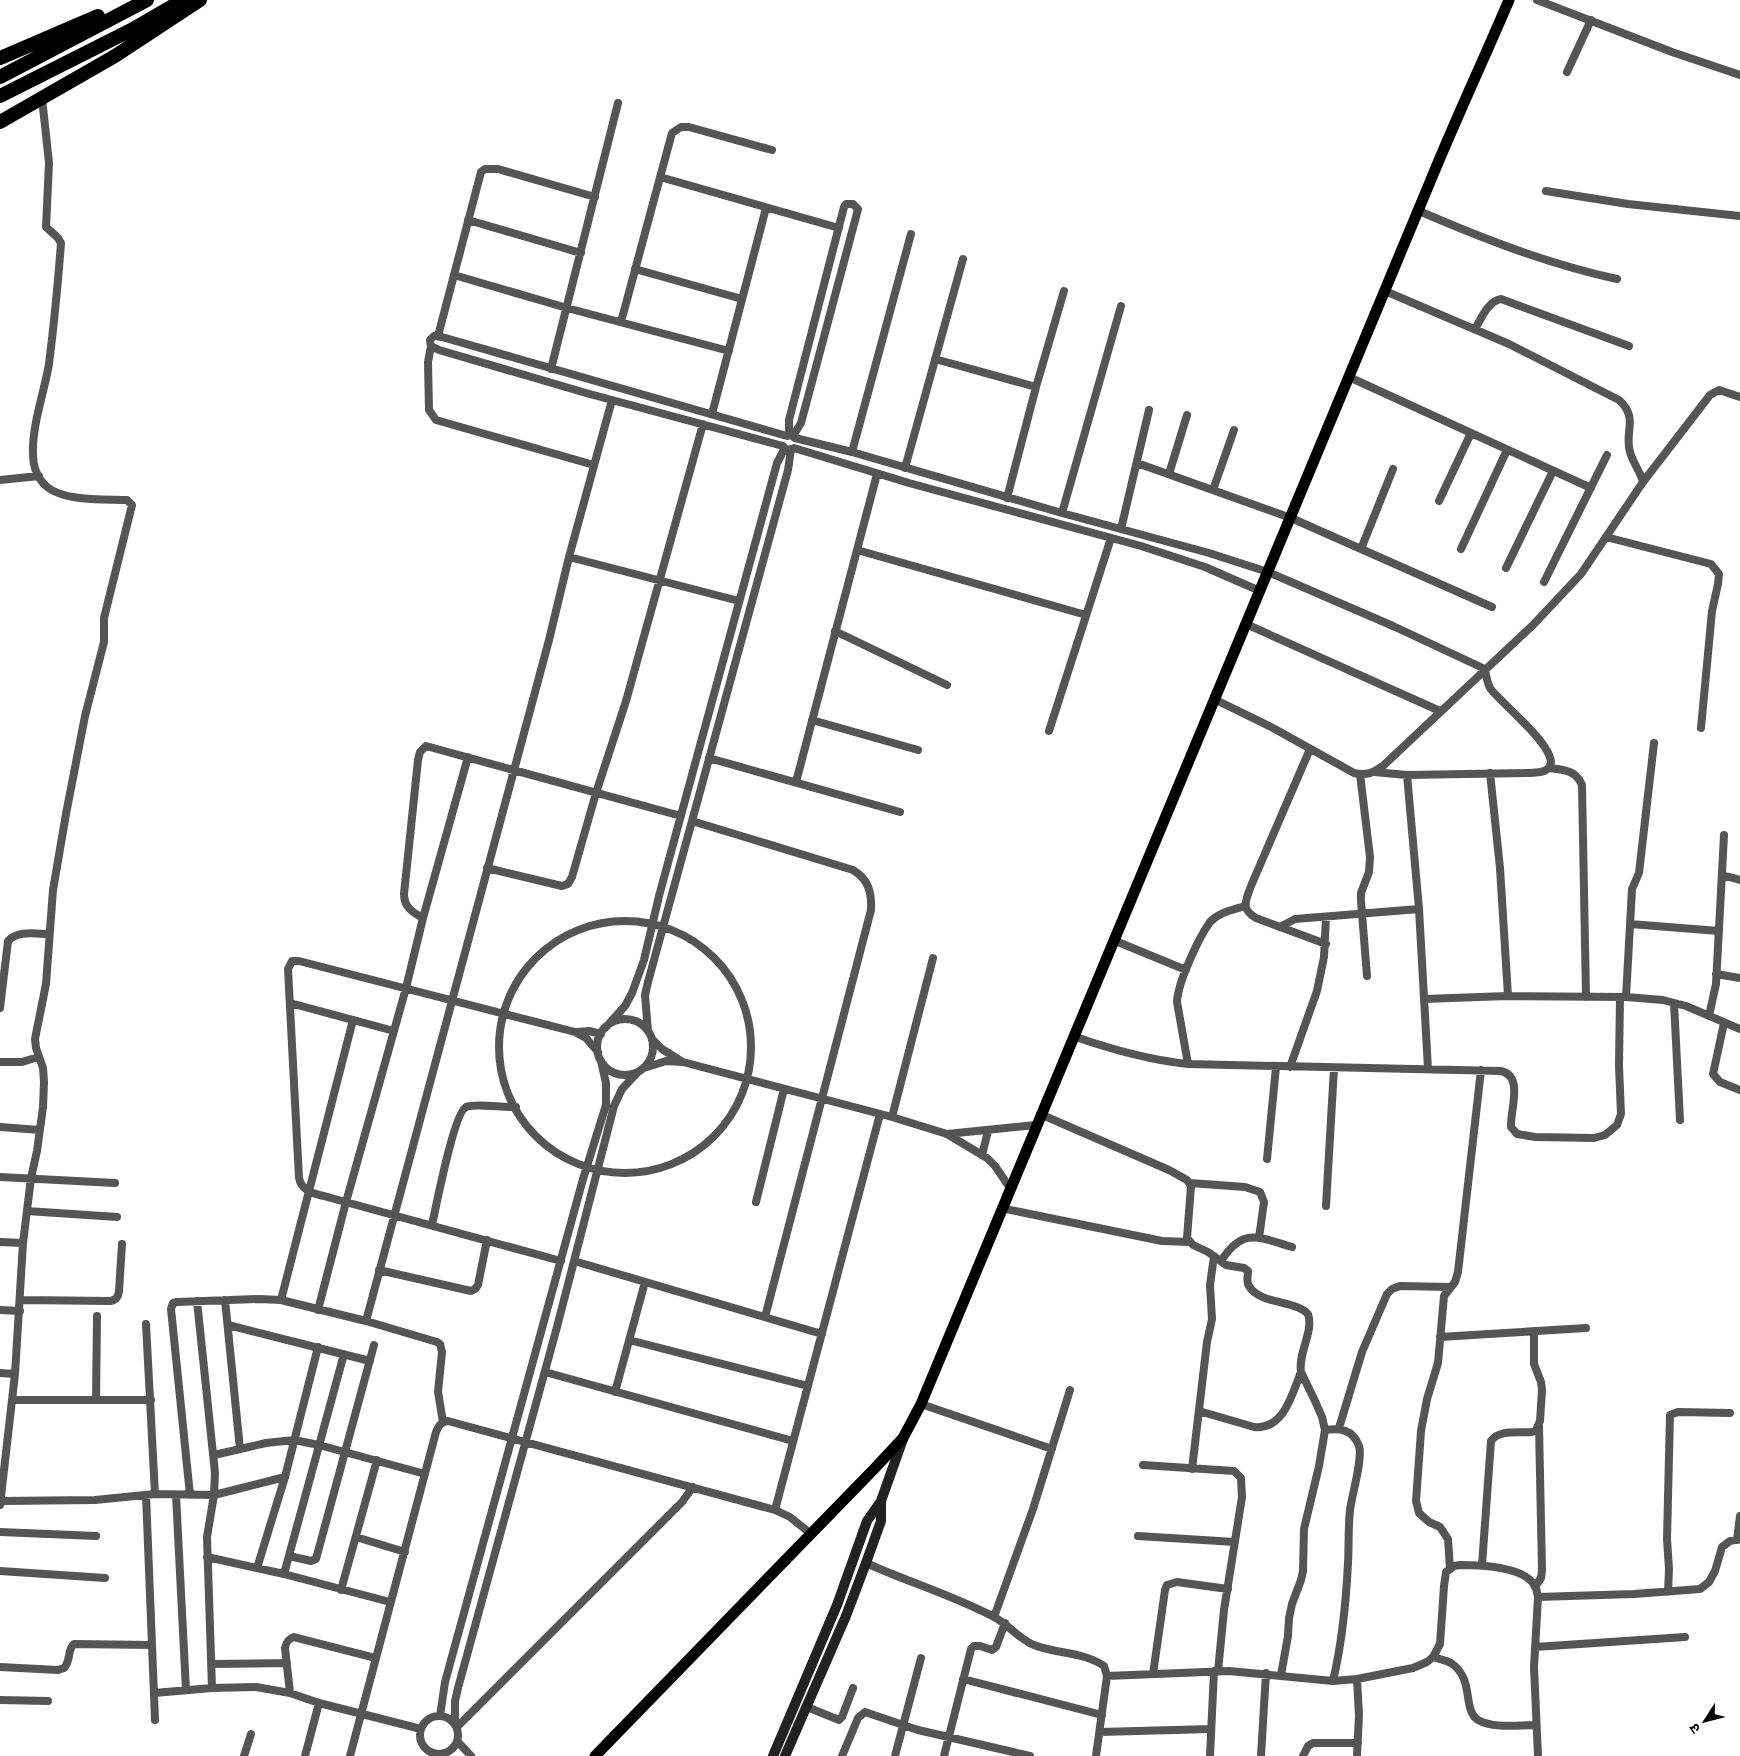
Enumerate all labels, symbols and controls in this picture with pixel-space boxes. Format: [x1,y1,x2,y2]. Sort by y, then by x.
north arrow [1680,1696,1730,1746]
text: उ [1685,1719,1704,1737]

